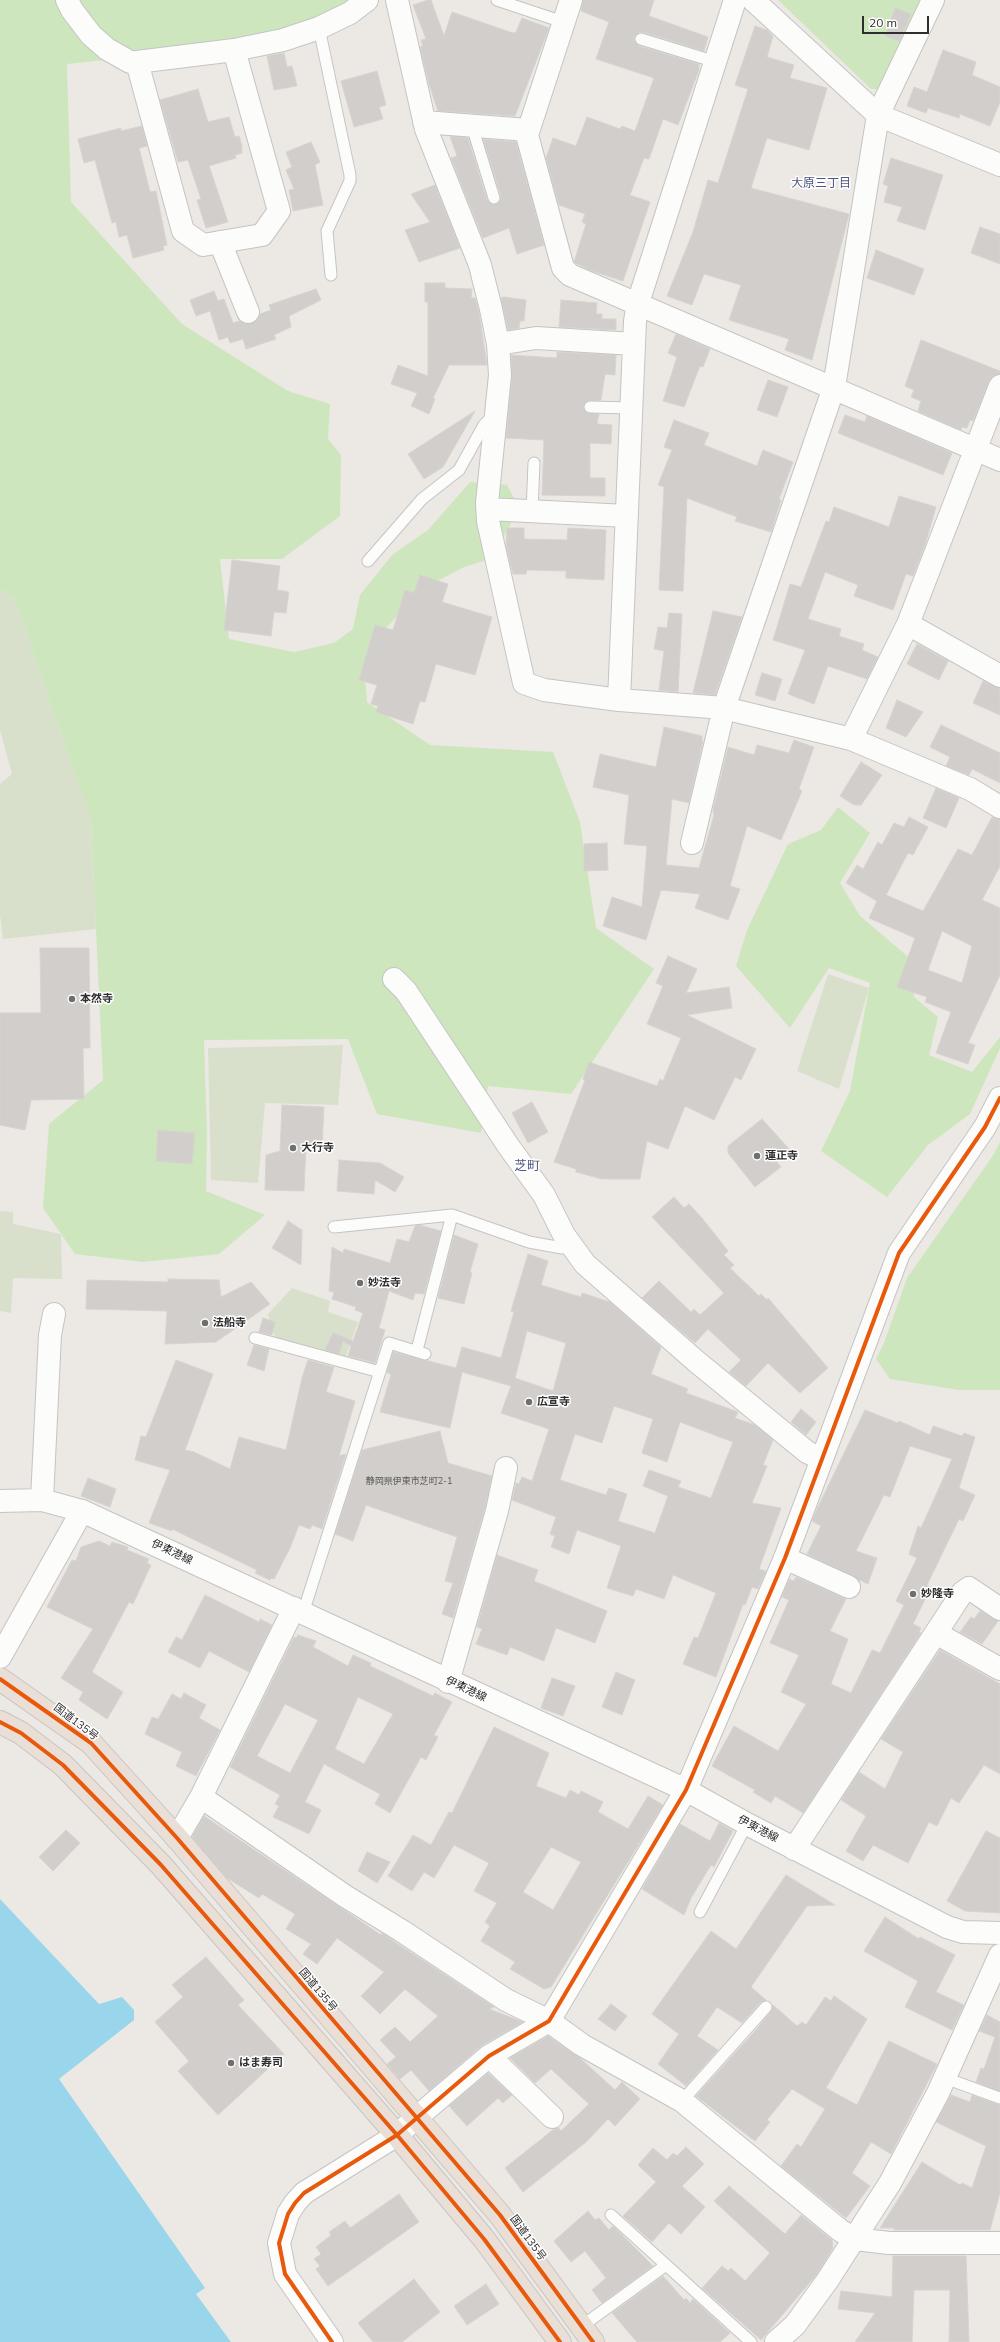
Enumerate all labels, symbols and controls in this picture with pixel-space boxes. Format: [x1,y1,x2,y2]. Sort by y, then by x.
scale bar [864,8,931,34]
text: 20 m [869,15,897,30]
district label: 大原三丁目 [791,176,851,190]
place label: 本然寺 [80,992,113,1006]
marker: 本然寺 [67,994,77,1004]
place label: 大行寺 [301,1141,334,1155]
marker: 大行寺 [288,1143,298,1153]
place label: 蓮正寺 [765,1149,798,1163]
marker: 蓮正寺 [752,1151,762,1161]
district label: 芝町 [514,1158,540,1174]
place label: 妙法寺 [368,1276,401,1290]
marker: 妙法寺 [355,1278,365,1288]
place label: 法船寺 [213,1316,246,1330]
marker: 法船寺 [200,1318,210,1328]
place label: 広宣寺 [537,1395,570,1409]
marker: 広宣寺 [524,1397,534,1407]
house number: 静岡県伊東市芝町2-1 [366,1476,452,1486]
street label: 伊東港線 [149,1537,195,1567]
place label: 妙隆寺 [921,1587,954,1601]
marker: 妙隆寺 [908,1589,918,1599]
street label: 伊東港線 [443,1674,489,1704]
street label: 国道135号 [51,1701,101,1743]
street label: 伊東港線 [735,1813,781,1845]
street label: 国道135号 [296,1966,340,2014]
place label: はま寿司 [239,2056,283,2070]
marker: はま寿司 [226,2058,236,2068]
street label: 国道135号 [507,2213,549,2263]

